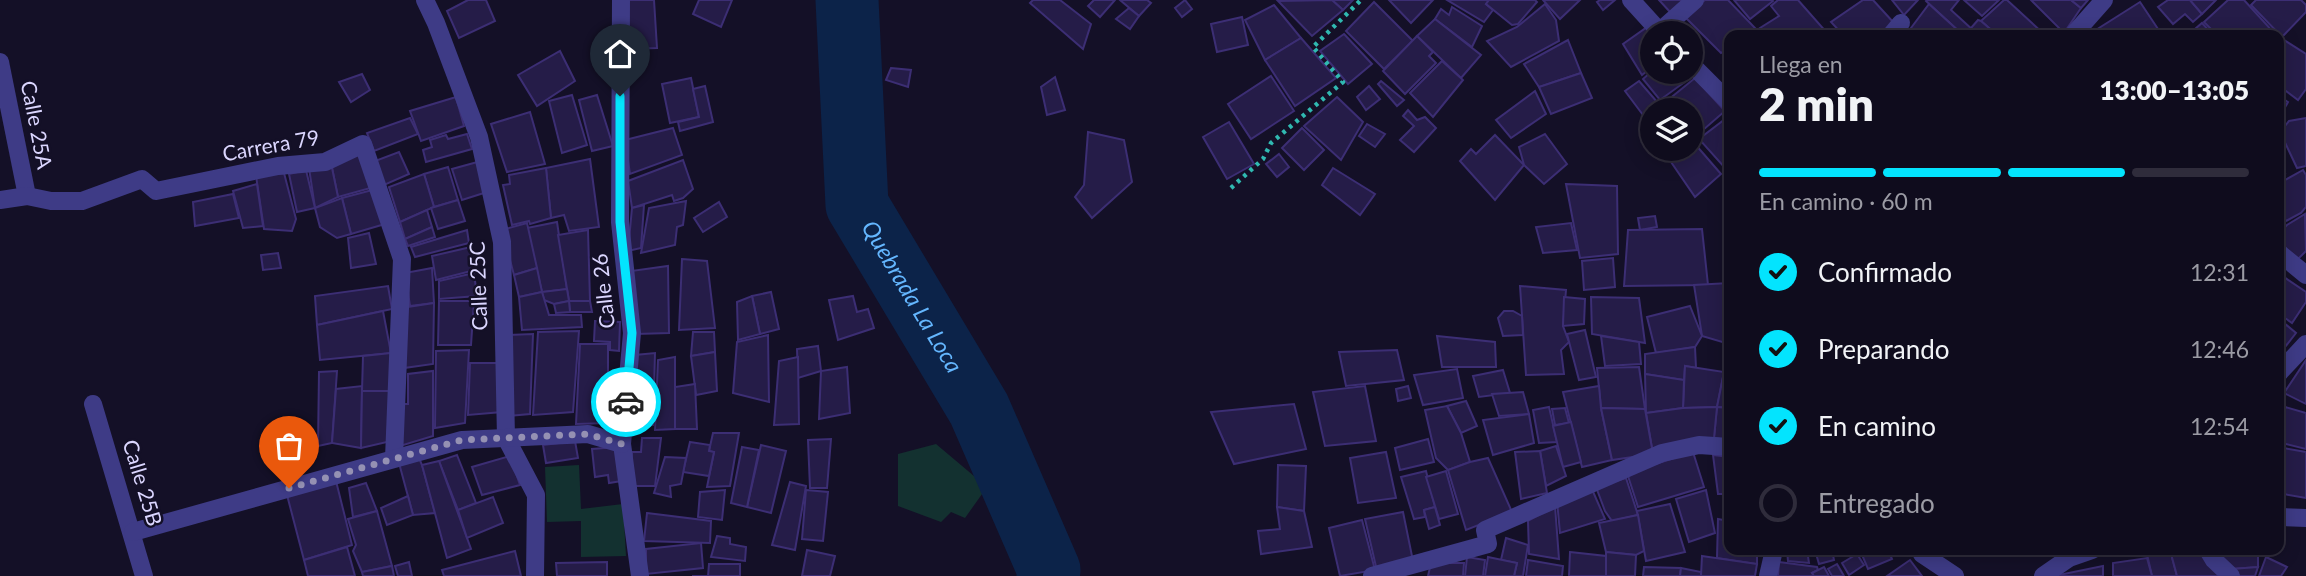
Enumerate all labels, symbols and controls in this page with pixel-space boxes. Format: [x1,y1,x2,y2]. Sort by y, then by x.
map controls [1640,21,1703,161]
button: locate [1640,21,1703,84]
pin [590,24,650,96]
icon: home [601,35,639,73]
text: Llega en [1759,50,1843,78]
text: 13:00–13:05 [2099,74,2249,106]
text: 2 min [1759,76,1874,131]
street label: Calle 25A [17,78,58,172]
button: layers [1640,98,1703,161]
street label: Carrera 79 [220,124,321,165]
text: En camino · 60 m [1759,187,1933,215]
water label: Quebrada La Loca [856,215,969,377]
street label: Calle 25C [463,241,492,331]
street label: Calle 26 [586,252,619,330]
icon: check [1759,253,1797,291]
text: Confirmado [1818,256,1952,288]
text: 12:31 [2190,258,2249,286]
icon: check [1759,330,1797,368]
text: Preparando [1818,333,1950,365]
text: 12:46 [2190,335,2249,363]
courier [591,367,661,437]
icon: car [607,383,645,421]
icon: check [1759,407,1797,445]
text: En camino [1818,410,1936,442]
text: 12:54 [2190,412,2249,440]
pin [259,416,319,488]
icon: bag [270,427,308,465]
street label: Calle 25B [119,436,168,529]
text: Entregado [1818,487,1935,519]

